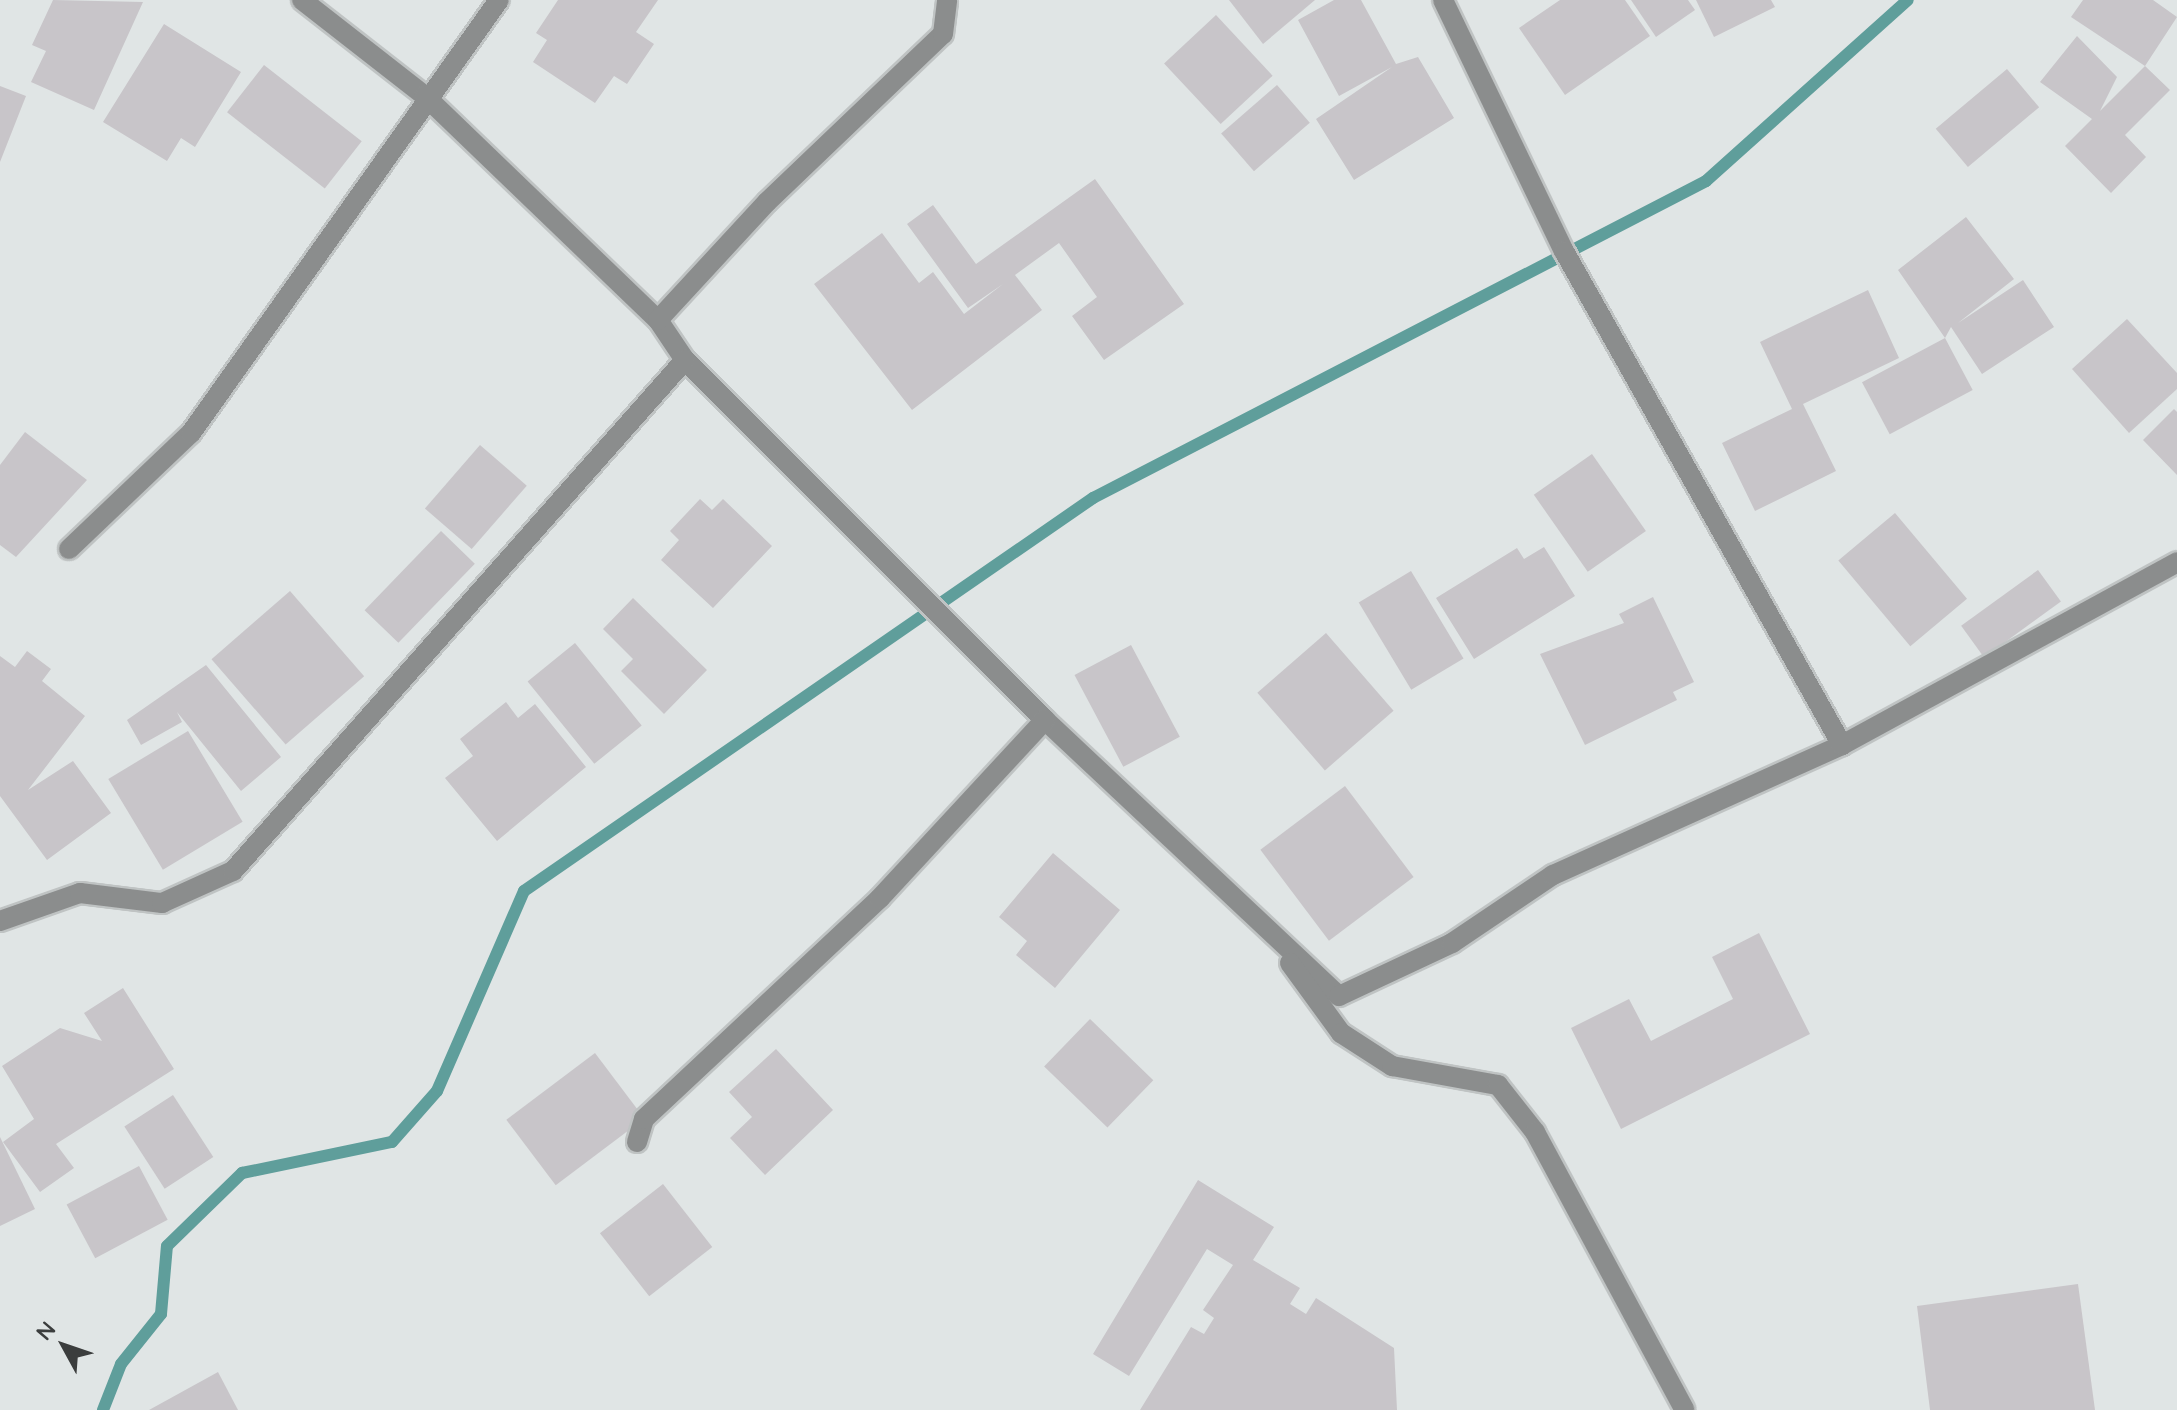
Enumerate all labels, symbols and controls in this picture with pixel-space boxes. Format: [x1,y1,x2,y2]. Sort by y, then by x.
north arrow [24,1306,104,1386]
text: N [30,1315,62,1346]

